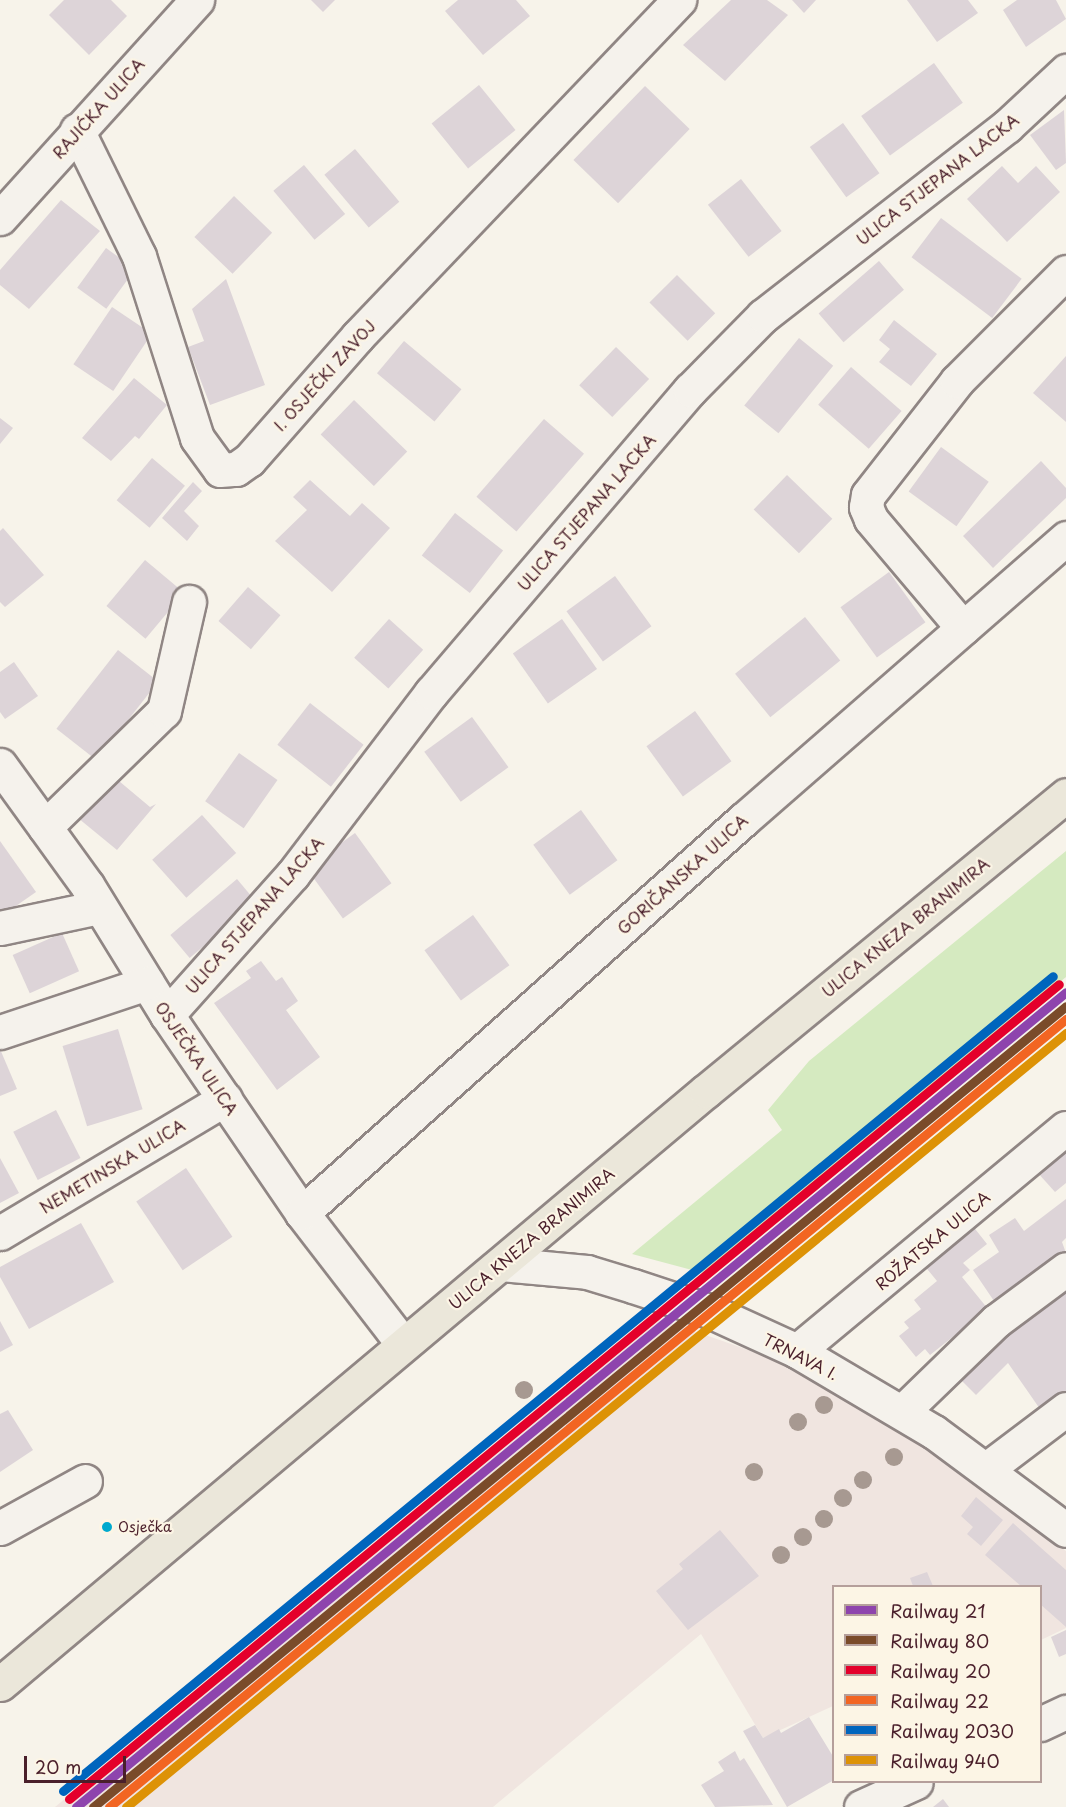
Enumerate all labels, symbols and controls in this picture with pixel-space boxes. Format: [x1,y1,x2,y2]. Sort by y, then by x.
street label: RAJIĆKA ULICA [48,54,148,162]
street label: ULICA STJEPANA LACKA [851,109,1023,249]
street label: I. OSJEČKI ZAVOJ [268,315,380,435]
street label: ULICA STJEPANA LACKA [512,429,660,595]
street label: GORIČANSKA ULICA [613,811,751,937]
street label: ULICA STJEPANA LACKA [180,832,328,998]
street label: ULICA KNEZA BRANIMIRA [817,853,993,1001]
street label: OSJEČKA ULICA [152,998,242,1118]
street label: NEMETINSKA ULICA [36,1115,188,1217]
street label: ULICA KNEZA BRANIMIRA [444,1163,618,1313]
street label: ROŽATSKA ULICA [871,1187,993,1293]
street label: TRNAVA I. [760,1329,842,1383]
place label: Osječka [118,1519,172,1535]
marker: Osječka [101,1521,113,1533]
legend [832,1585,1042,1783]
text: Railway 21 [890,1597,986,1624]
text: Railway 80 [890,1627,989,1654]
text: Railway 20 [890,1657,991,1684]
text: Railway 22 [890,1687,989,1714]
text: Railway 2030 [890,1717,1014,1744]
scale bar [27,1744,129,1782]
text: Railway 940 [890,1747,1000,1774]
text: 20 m [35,1753,81,1780]

